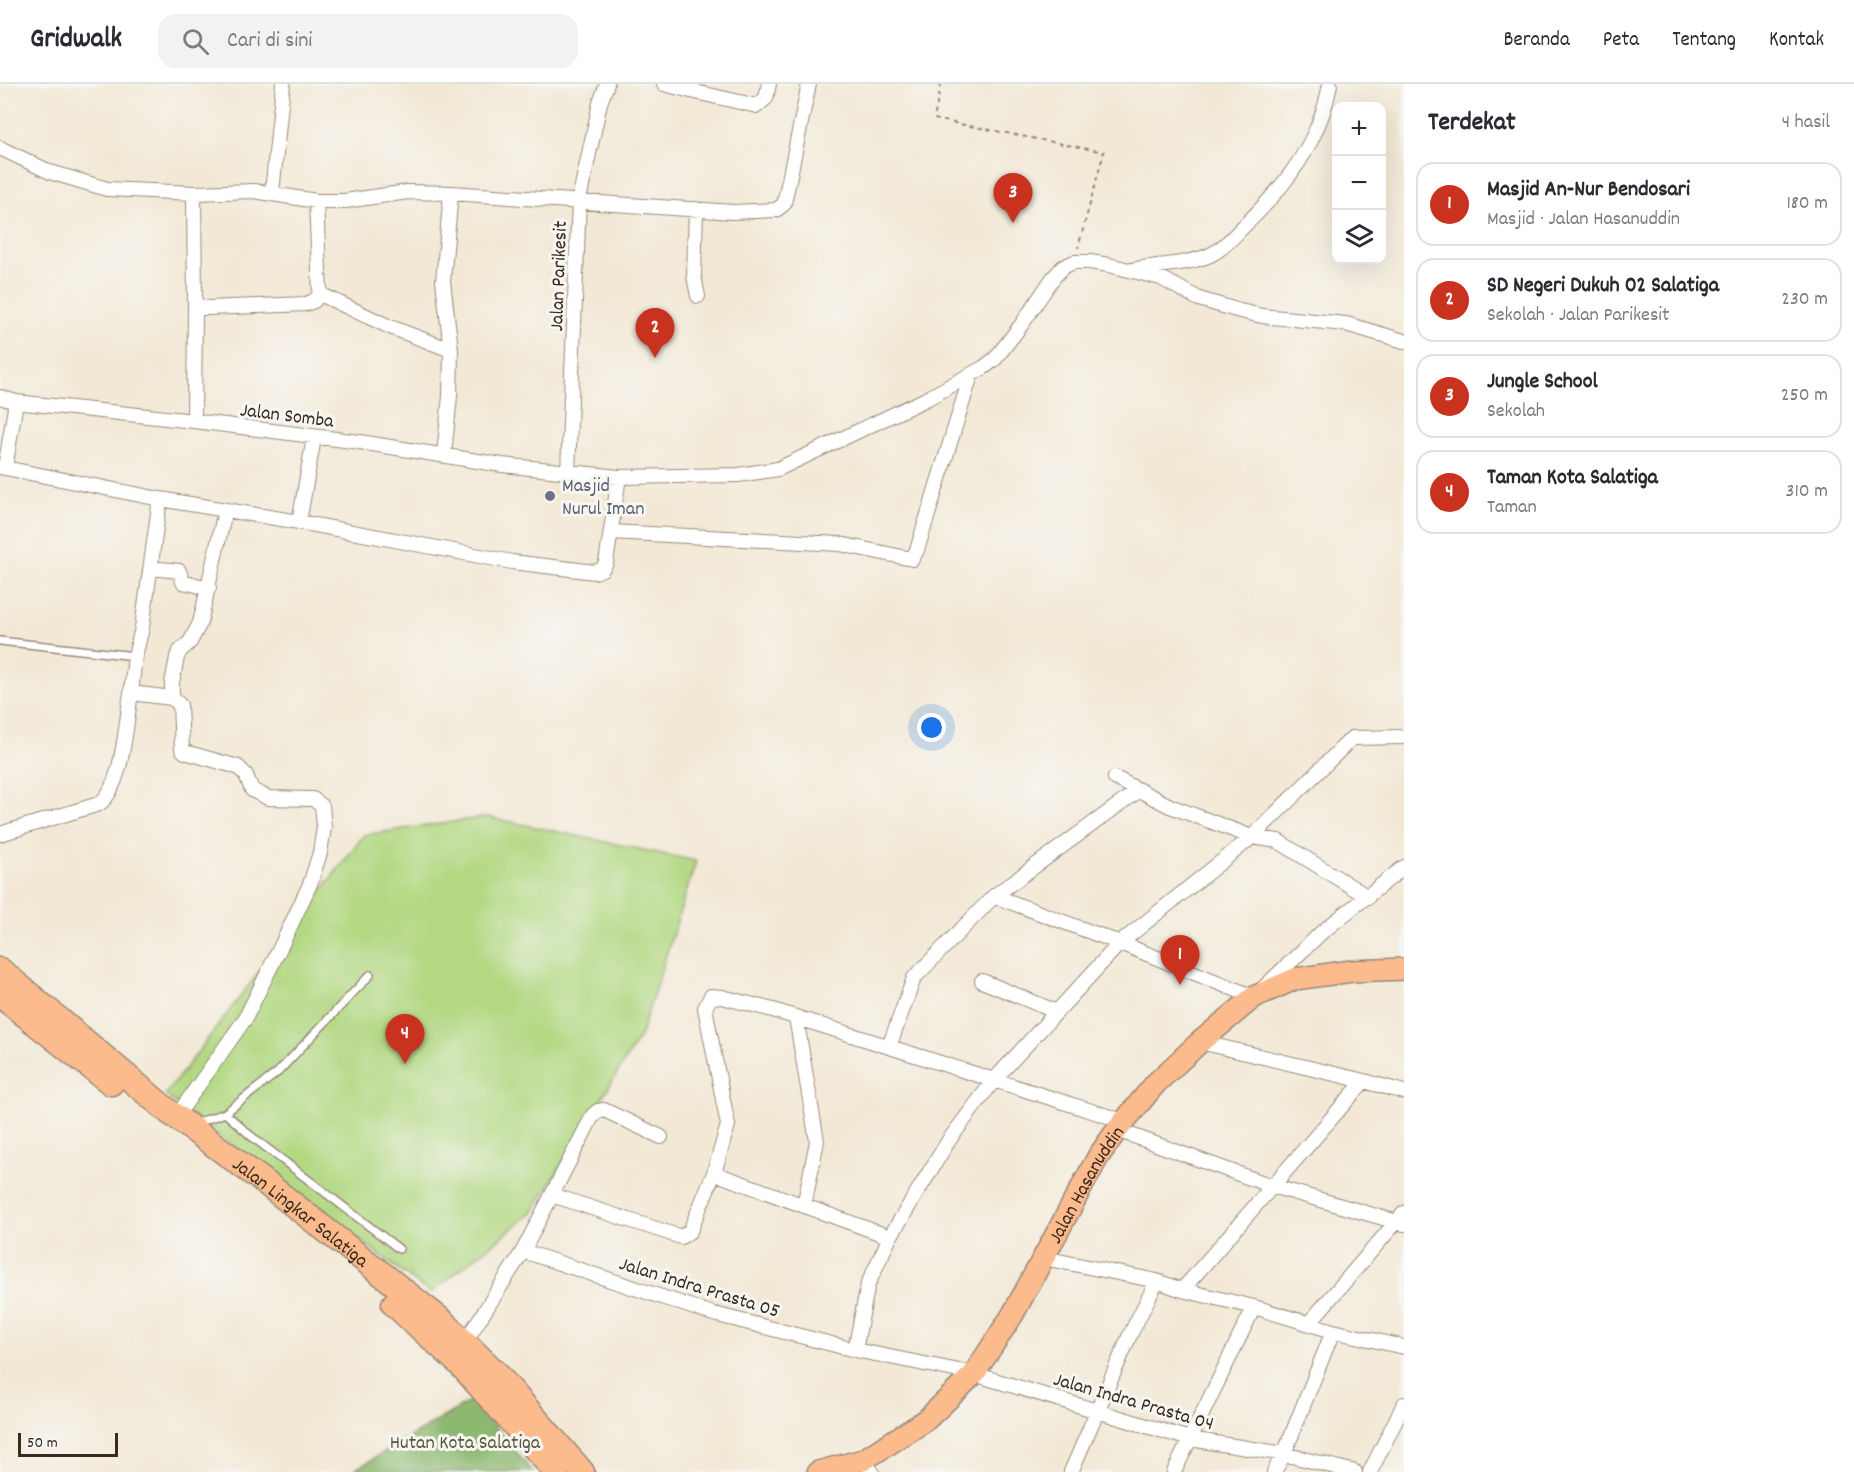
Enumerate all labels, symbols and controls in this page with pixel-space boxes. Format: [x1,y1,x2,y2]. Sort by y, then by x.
search box [158,14,578,68]
text: Gridwalk [30,21,122,61]
icon: search [179,25,212,58]
text: Cari di sini [227,26,312,57]
text: Beranda [1504,26,1570,56]
text: Peta [1603,26,1639,56]
text: Tentang [1672,26,1736,56]
text: Kontak [1769,26,1824,56]
map controls [1332,102,1386,264]
button: + [1332,102,1386,156]
text: Terdekat [1428,105,1516,142]
text: 4 hasil [1782,109,1830,137]
button: − [1332,156,1386,210]
pin: 3 [994,174,1032,223]
text: Masjid An-Nur Bendosari [1487,175,1690,206]
text: 1 [1447,190,1452,218]
text: 180 m [1786,190,1828,218]
text: Masjid · Jalan Hasanuddin [1487,206,1680,234]
button: layers [1332,210,1386,264]
street label: Jalan Parikesit [544,220,576,332]
text: SD Negeri Dukuh 02 Salatiga [1487,271,1719,302]
text: 2 [1445,286,1454,314]
text: 230 m [1781,286,1828,314]
text: Sekolah · Jalan Parikesit [1487,302,1669,330]
pin: 2 [636,308,674,358]
text: Jungle School [1487,367,1598,398]
text: 3 [1445,382,1454,410]
text: 250 m [1781,382,1828,410]
street label: Jalan Somba [238,397,336,437]
text: Sekolah [1487,398,1545,426]
text: Taman Kota Salatiga [1487,463,1658,494]
place label: Masjid Nurul Iman [562,473,644,524]
text: 4 [1445,478,1454,506]
text: 310 m [1786,478,1828,506]
marker: Masjid Nurul Iman [543,489,557,503]
text: Taman [1487,494,1537,522]
your location [917,713,946,742]
pin: 1 [1160,936,1200,985]
pin: 4 [386,1014,424,1064]
street label: Jalan Hasanuddin [1043,1121,1133,1249]
street label: Jalan Lingkar Salatiga [225,1152,374,1276]
street label: Jalan Indra Prasta 05 [615,1251,783,1327]
street label: Jalan Indra Prasta 04 [1050,1367,1217,1439]
scale bar [18,1430,118,1458]
park label: Hutan Kota Salatiga [390,1430,541,1458]
text: 50 m [27,1432,58,1455]

